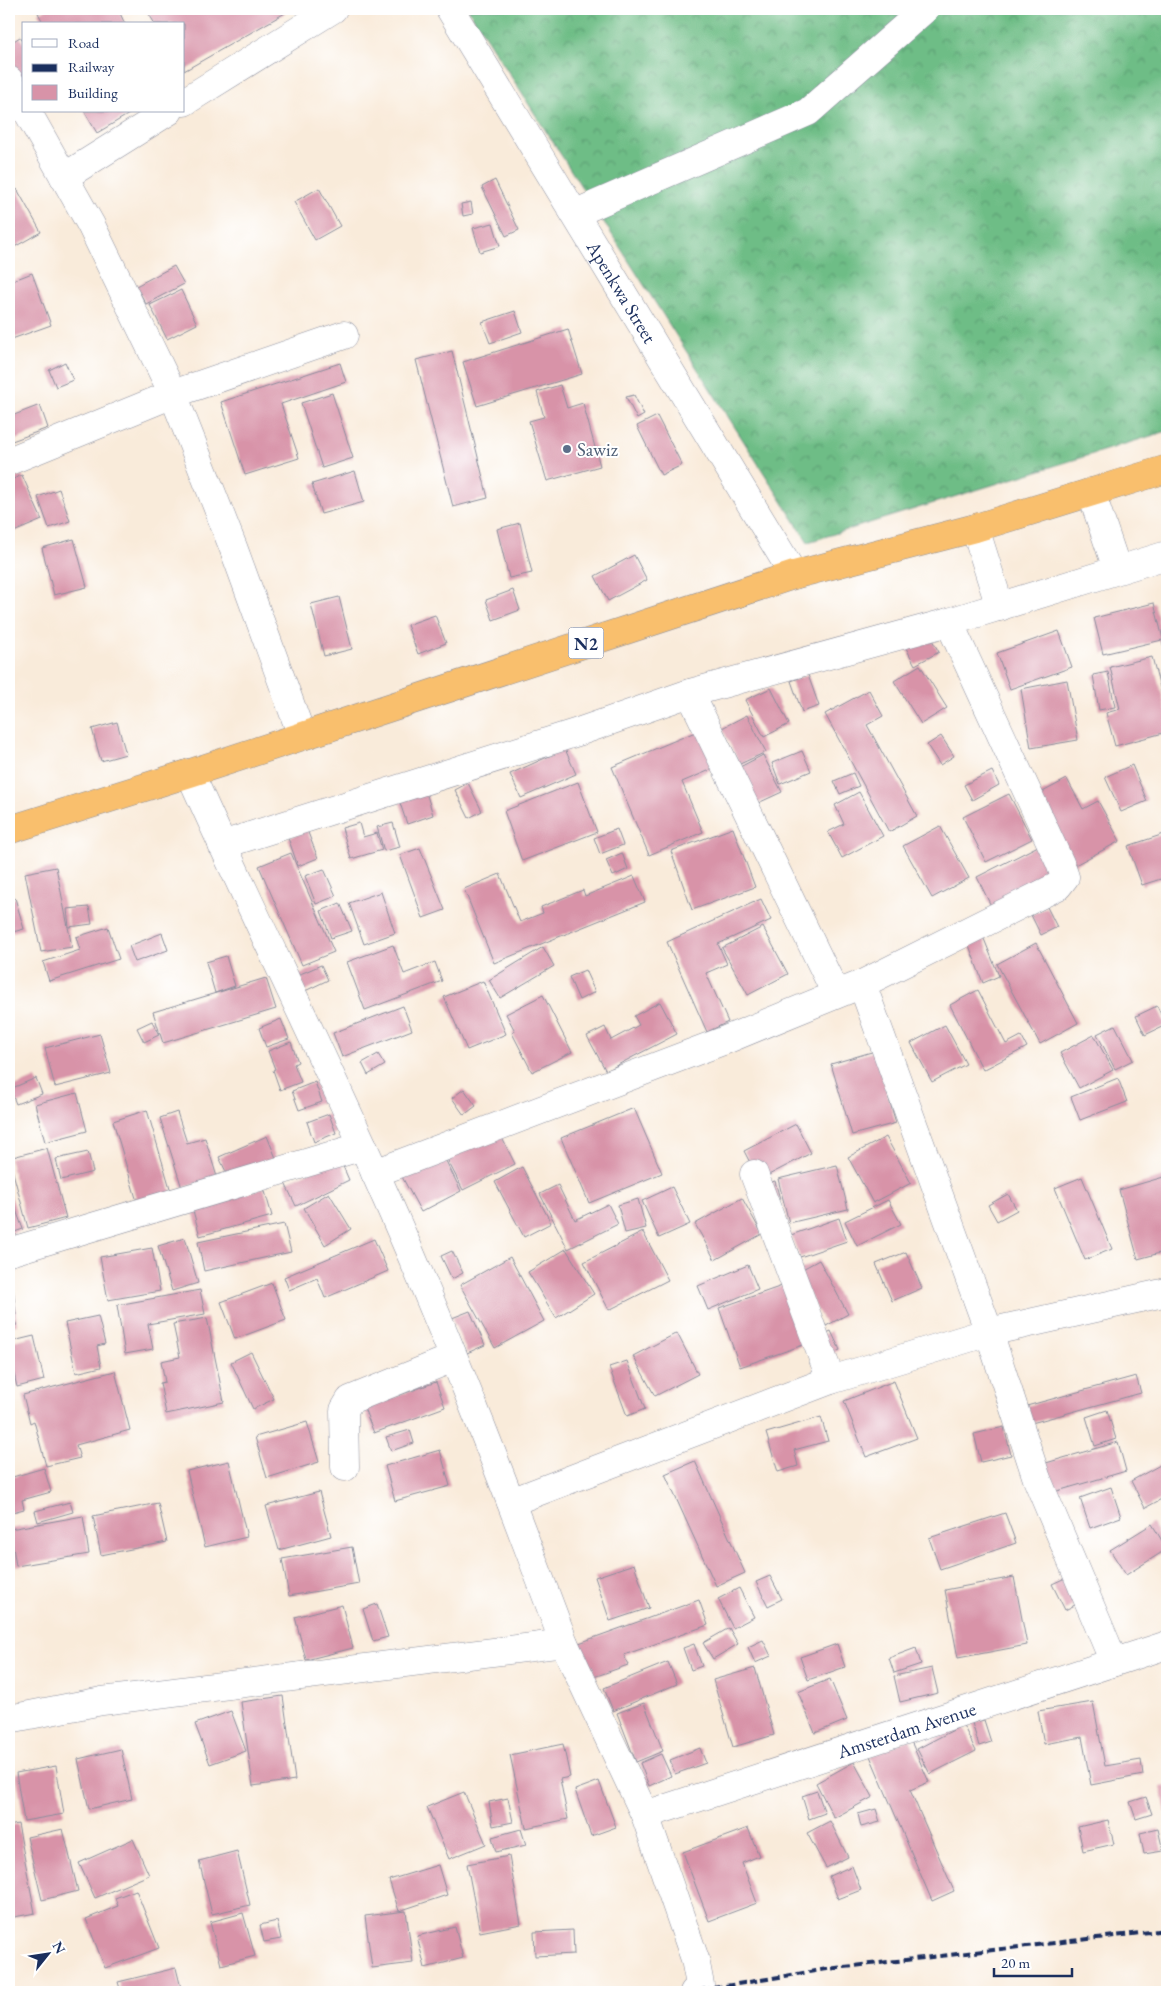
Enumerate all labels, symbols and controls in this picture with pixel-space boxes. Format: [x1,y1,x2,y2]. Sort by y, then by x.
legend [22,22,185,112]
text: Road [68,33,100,52]
text: Railway [68,57,115,76]
text: Building [68,83,118,102]
street label: Apenkwa Street [581,235,663,348]
place label: Sawiz [577,437,619,462]
marker: Sawiz [561,443,573,455]
road number: N2 [568,628,604,658]
street label: Amsterdam Avenue [833,1696,979,1764]
north arrow [22,1928,72,1978]
text: N [49,1938,70,1957]
scale bar [994,1946,1071,1978]
text: 20 m [1001,1953,1030,1972]

